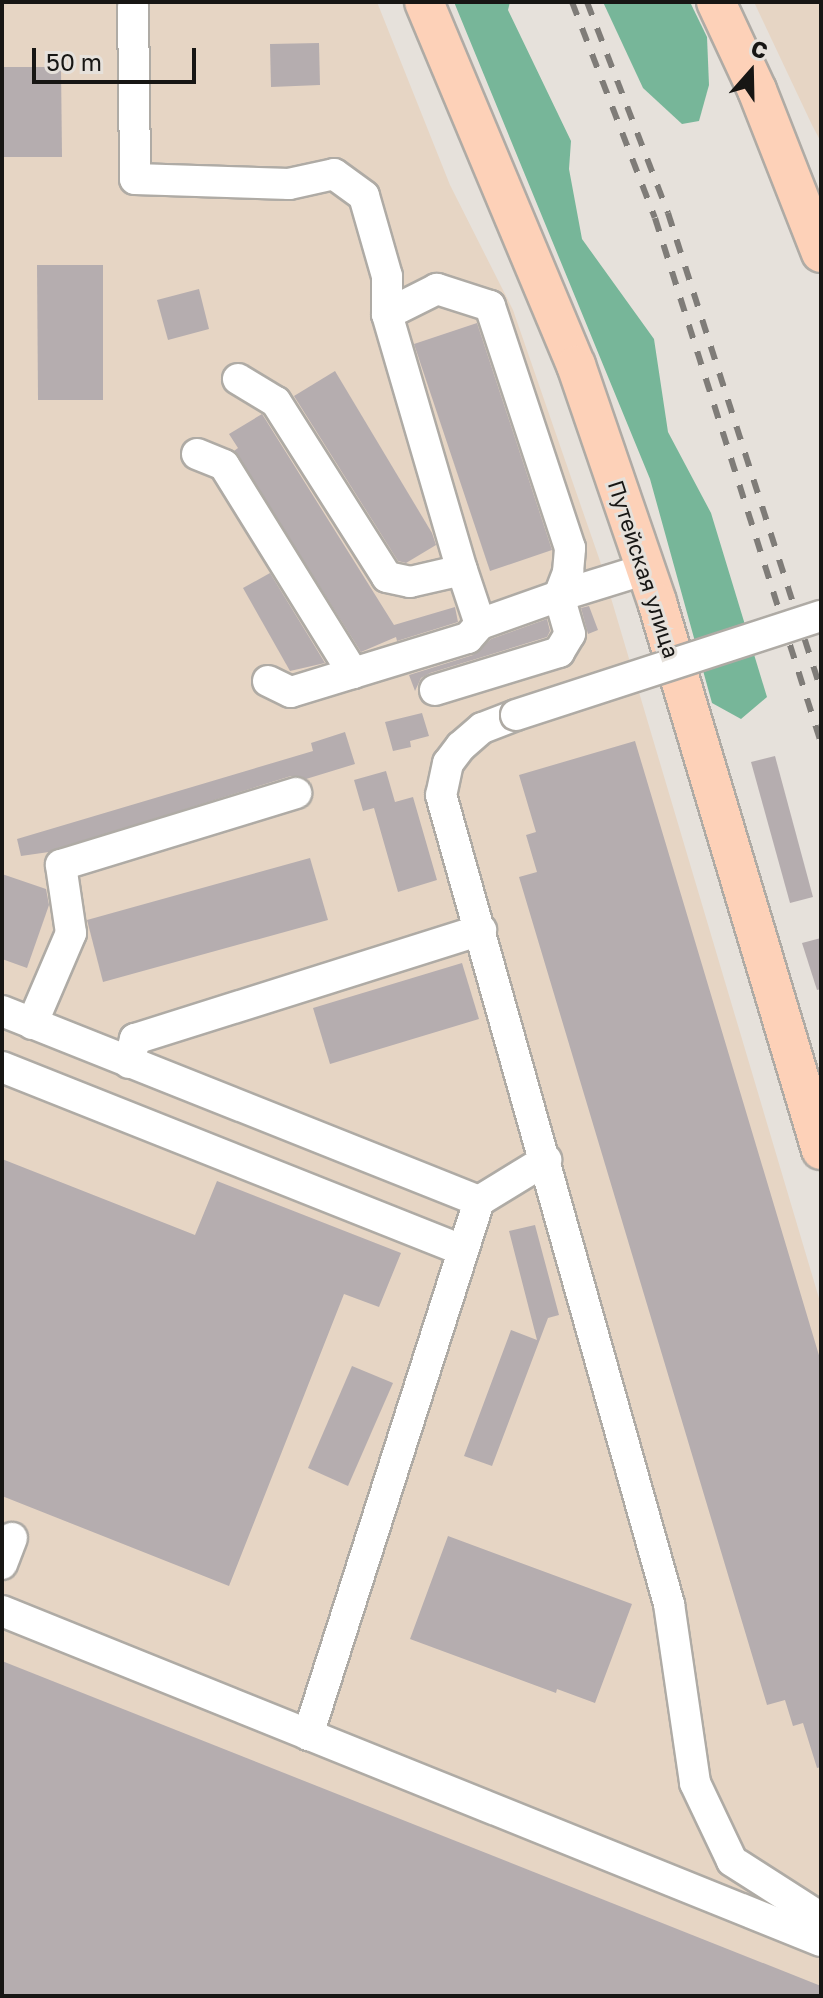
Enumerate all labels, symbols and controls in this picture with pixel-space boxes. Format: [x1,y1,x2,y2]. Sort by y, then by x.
scale bar [36,32,200,82]
north arrow [711,32,791,112]
text: С [747,34,771,64]
text: 50 m [46,47,102,76]
street label: Путейская улица [603,477,685,661]

